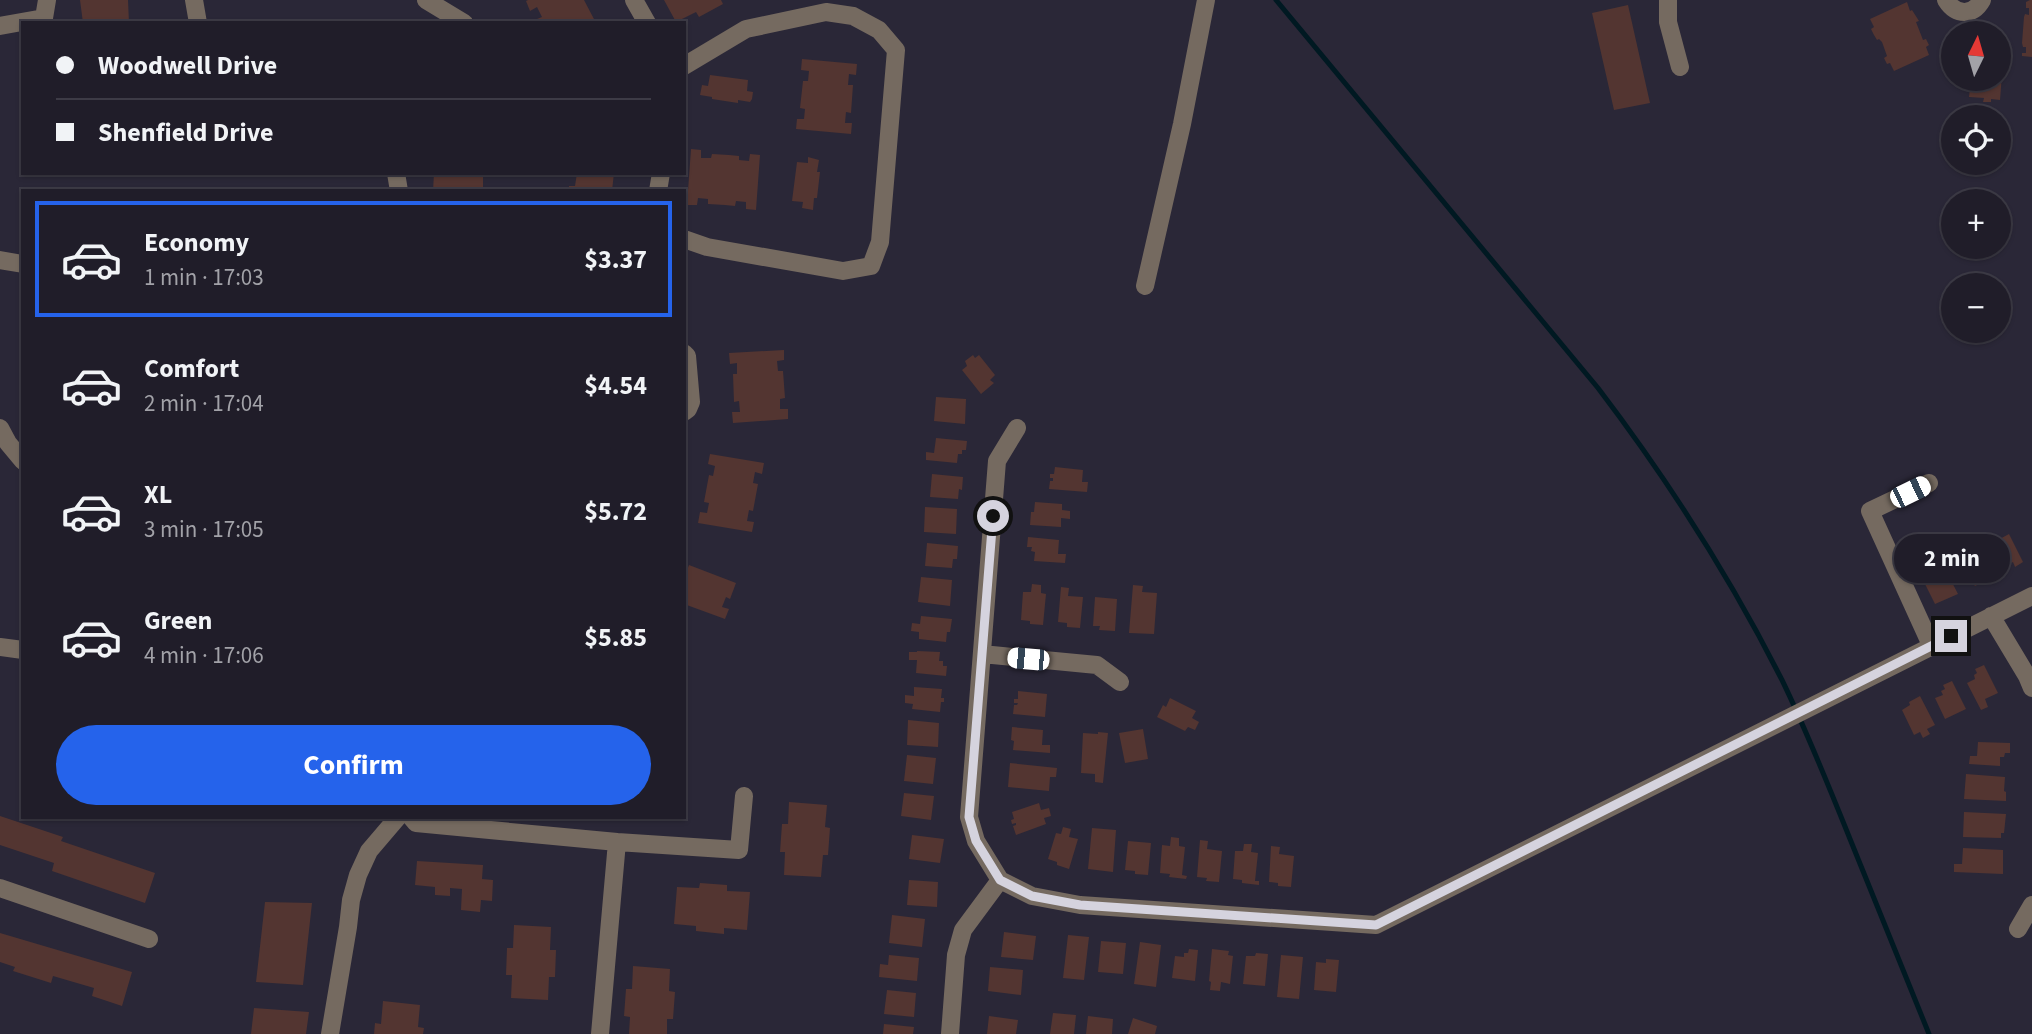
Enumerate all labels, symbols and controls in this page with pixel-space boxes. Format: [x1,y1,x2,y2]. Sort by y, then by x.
north arrow [1941,21,2011,91]
map controls [1941,21,2011,343]
text: Woodwell Drive [98,47,277,84]
button: locate [1941,105,2011,175]
text: Shenfield Drive [98,114,274,151]
button: + [1941,189,2011,259]
text: Economy [144,224,249,261]
icon: car [60,228,123,291]
text: $3.37 [584,241,647,278]
text: 1 min · 17:03 [144,261,264,294]
button: − [1941,273,2011,343]
text: Comfort [144,350,239,387]
icon: car [60,354,123,417]
text: $4.54 [584,367,647,404]
text: 2 min · 17:04 [144,387,264,420]
car [1887,473,1934,511]
text: XL [144,476,172,513]
icon: car [60,480,123,543]
text: $5.72 [584,493,647,530]
route start [977,500,1009,532]
text: 3 min · 17:05 [144,513,264,546]
callout: 2 min [1893,534,2009,584]
text: 2 min [1924,542,1980,575]
text: Green [144,602,212,639]
icon: car [60,606,123,669]
text: $5.85 [584,619,647,656]
route end [1935,620,1967,652]
text: 4 min · 17:06 [144,639,264,672]
car [1007,647,1050,671]
button: Confirm [56,725,651,805]

